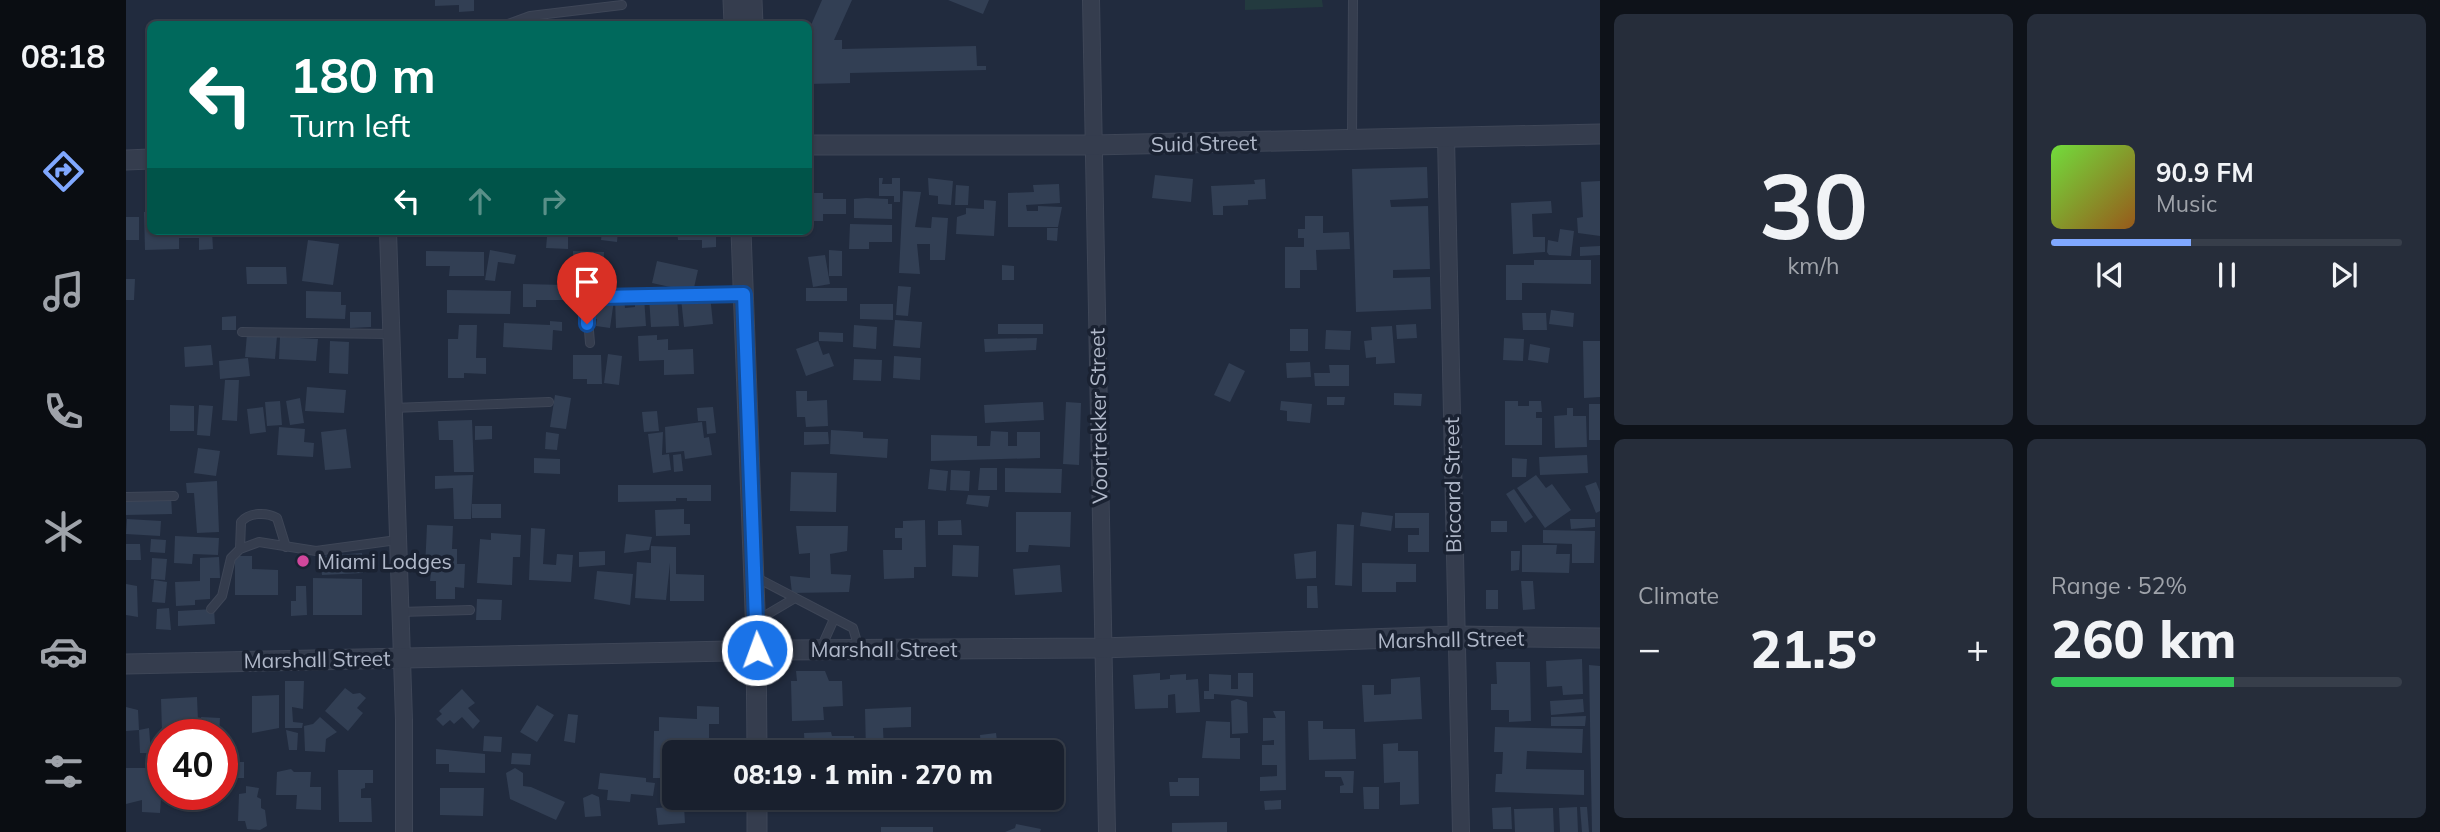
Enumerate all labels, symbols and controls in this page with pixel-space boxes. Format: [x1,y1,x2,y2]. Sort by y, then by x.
text: 08:18 [21,36,105,76]
text: 180 m [290,44,436,105]
icon: left [175,49,266,140]
text: Turn left [290,105,410,145]
street label: Suid Street [1151,129,1257,157]
icon: directions [39,147,88,196]
text: 30 [1759,148,1868,262]
text: 90.9 FM [2156,156,2254,189]
icon: left [388,182,426,220]
icon: ahead [461,182,499,220]
icon: right [534,182,572,220]
text: Music [2156,189,2217,218]
text: km/h [1787,251,1840,280]
pin [557,252,617,324]
icon: previous [2091,256,2129,294]
icon: pause [2208,256,2246,294]
icon: next [2325,256,2363,294]
icon: arrive [568,263,606,301]
icon: music [39,267,88,316]
street label: Voortrekker Street [1083,328,1113,504]
icon: phone [39,387,88,436]
street label: Biccard Street [1438,417,1466,553]
icon: climate [39,507,88,556]
place label: Miami Lodges [317,548,452,574]
marker: Miami Lodges [295,553,311,569]
text: Range · 52% [2051,571,2187,600]
text: Climate [1638,581,1719,610]
text: 260 km [2051,606,2236,671]
position arrow [720,613,794,687]
text: 21.5° [1750,616,1877,681]
text: − [1638,624,1661,672]
text: + [1966,624,1989,672]
street label: Marshall Street [1377,625,1525,653]
icon: car [39,627,88,676]
street label: Marshall Street [810,636,958,662]
street label: Marshall Street [243,645,391,673]
speed limit sign: 40 [147,719,238,810]
icon: filters [39,747,88,796]
text: 08:19 · 1 min · 270 m [733,758,993,791]

